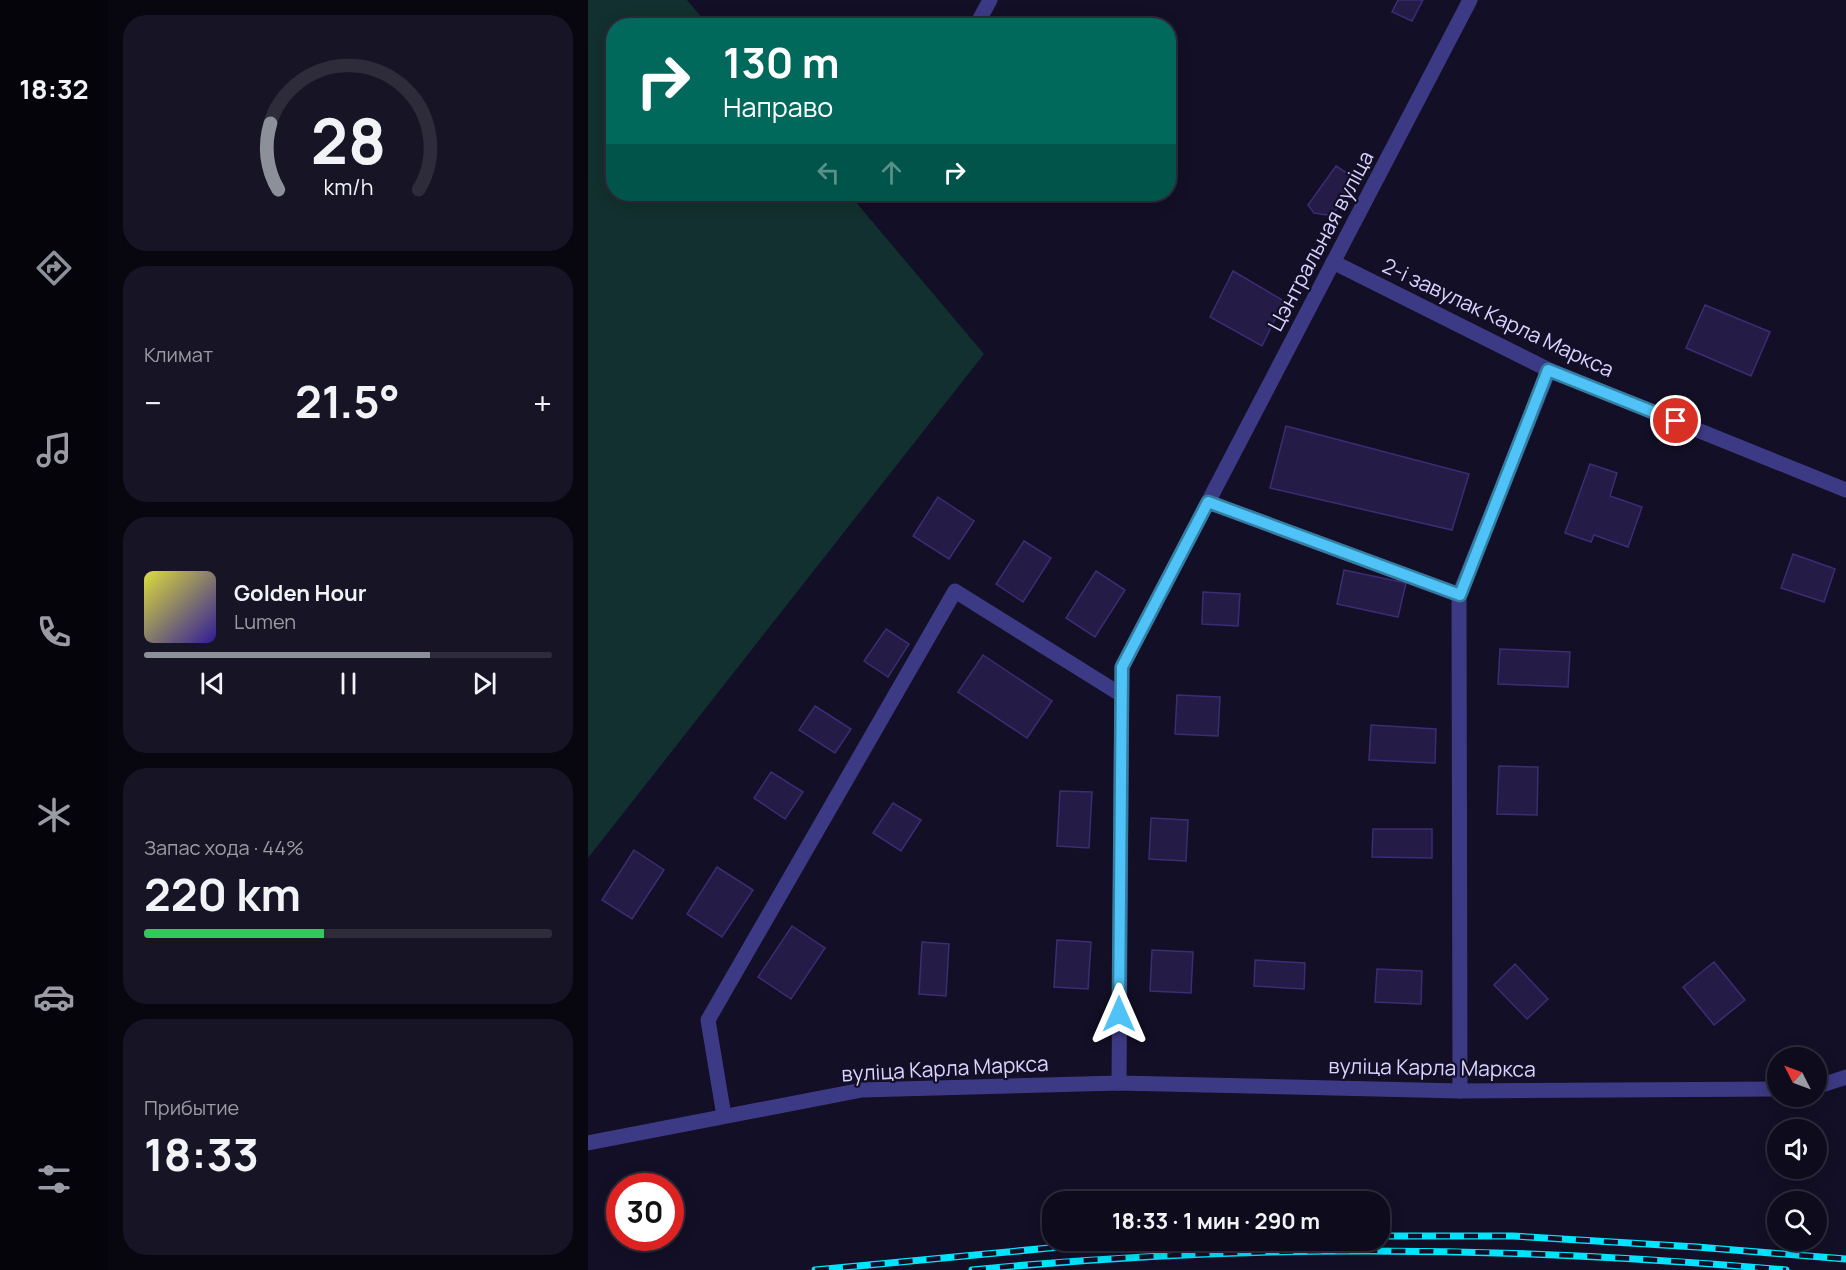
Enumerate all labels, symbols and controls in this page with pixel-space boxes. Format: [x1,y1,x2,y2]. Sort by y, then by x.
text: 130 m [723,33,840,91]
icon: right [624,42,702,120]
text: 18:32 [19,70,89,107]
text: Направо [723,88,833,125]
text: 28 [310,97,386,183]
street label: Цэнтральная вуліца [1261,146,1379,336]
icon: left [812,156,845,189]
icon: ahead [875,156,908,189]
icon: right [938,156,971,189]
text: km/h [323,172,373,201]
icon: directions [33,247,75,289]
street label: 2-і завулак Карла Маркса [1378,251,1619,383]
text: Климат [144,341,213,368]
text: 21.5° [295,370,400,432]
text: − [144,380,162,425]
text: + [533,380,552,425]
pin [1650,395,1701,446]
icon: arrive [1659,404,1692,437]
icon: music [33,429,75,471]
text: Golden Hour [234,578,367,608]
text: Lumen [234,608,296,635]
icon: phone [33,611,75,653]
icon: previous [196,667,229,700]
icon: pause [332,667,365,700]
icon: next [468,667,501,700]
icon: climate [33,794,75,836]
text: Запас хода · 44% [144,834,304,861]
text: 220 km [144,863,301,925]
icon: car [33,976,75,1018]
position arrow [1087,982,1151,1046]
north arrow [1767,1047,1827,1107]
map controls [1767,1047,1827,1251]
street label: вуліца Карла Маркса [841,1049,1049,1087]
street label: вуліца Карла Маркса [1328,1051,1536,1083]
text: Прибытие [144,1094,239,1121]
button: sound [1767,1119,1827,1179]
text: 18:33 [144,1123,259,1185]
icon: filters [33,1158,75,1200]
speed limit sign: 30 [606,1173,684,1251]
button: search [1767,1191,1827,1251]
text: 18:33 · 1 мин · 290 m [1112,1206,1320,1236]

